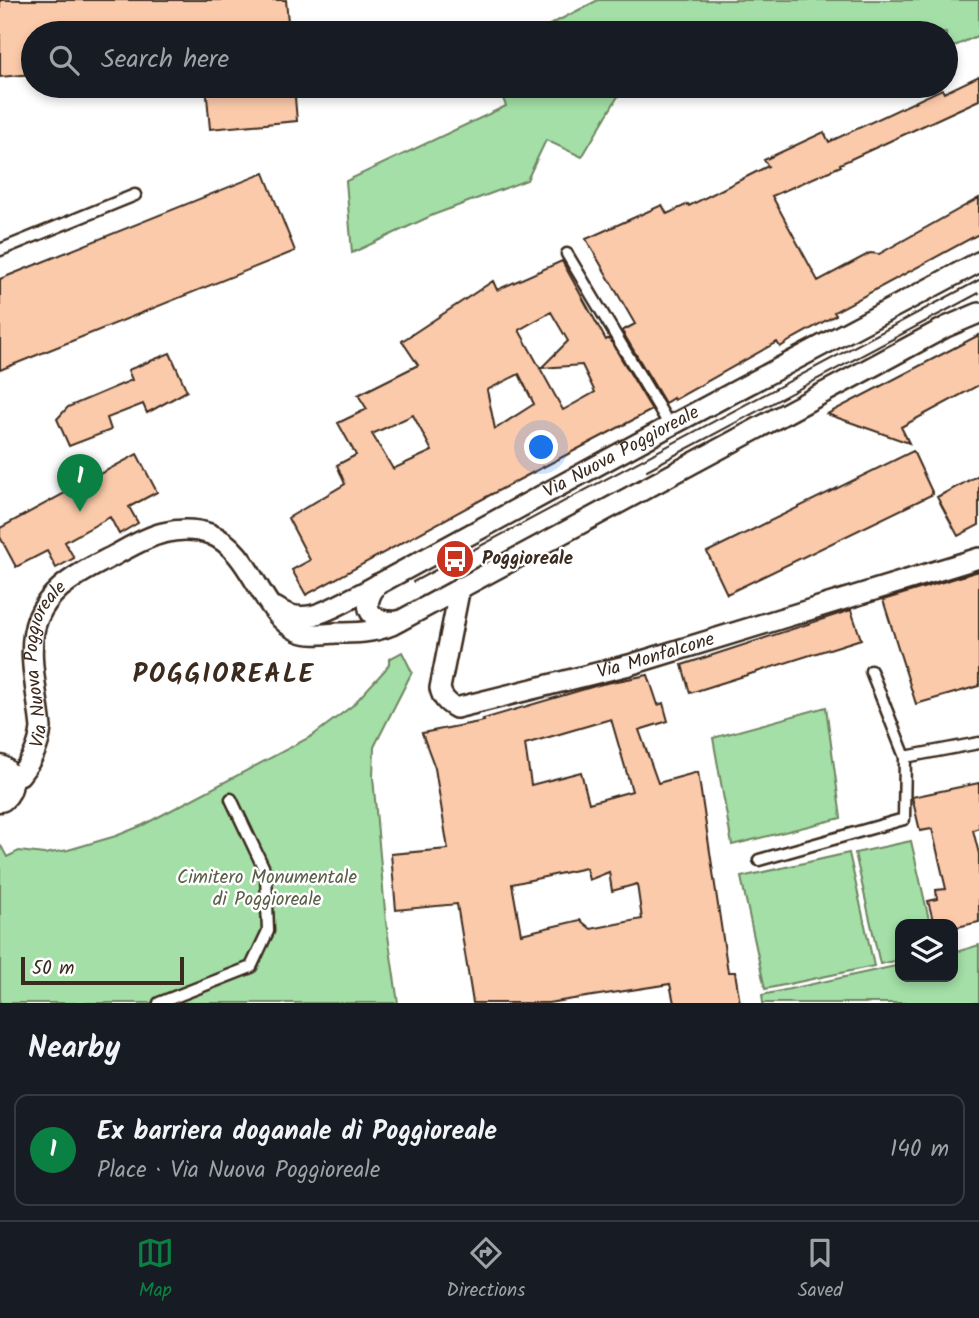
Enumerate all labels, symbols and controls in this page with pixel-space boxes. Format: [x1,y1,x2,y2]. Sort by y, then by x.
search box [21,21,958,98]
text: Search here [101,39,229,81]
icon: search [45,41,83,79]
street label: Via Nuova Poggioreale [538,398,705,507]
your location [524,430,558,464]
pin: 1 [57,454,103,512]
bus stop icon: Poggioreale [434,538,476,580]
place label: Poggioreale [482,544,573,574]
street label: Via Nuova Poggioreale [17,573,74,752]
street label: Via Monfalcone [594,625,719,687]
district label: POGGIOREALE [133,654,315,696]
park label: Cimitero Monumentale di Poggioreale [177,863,357,915]
map controls [895,919,958,982]
button: layers [895,919,958,982]
scale bar [21,954,184,986]
text: 50 m [32,954,74,984]
text: Nearby [28,1025,120,1073]
text: Ex barriera doganale di Poggioreale [97,1111,497,1153]
text: 1 [50,1132,56,1168]
text: 140 m [890,1132,949,1168]
text: Place · Via Nuova Poggioreale [97,1153,380,1189]
tab: Map [136,1234,174,1306]
tab: Directions [447,1234,525,1306]
tab: Saved [798,1234,843,1306]

